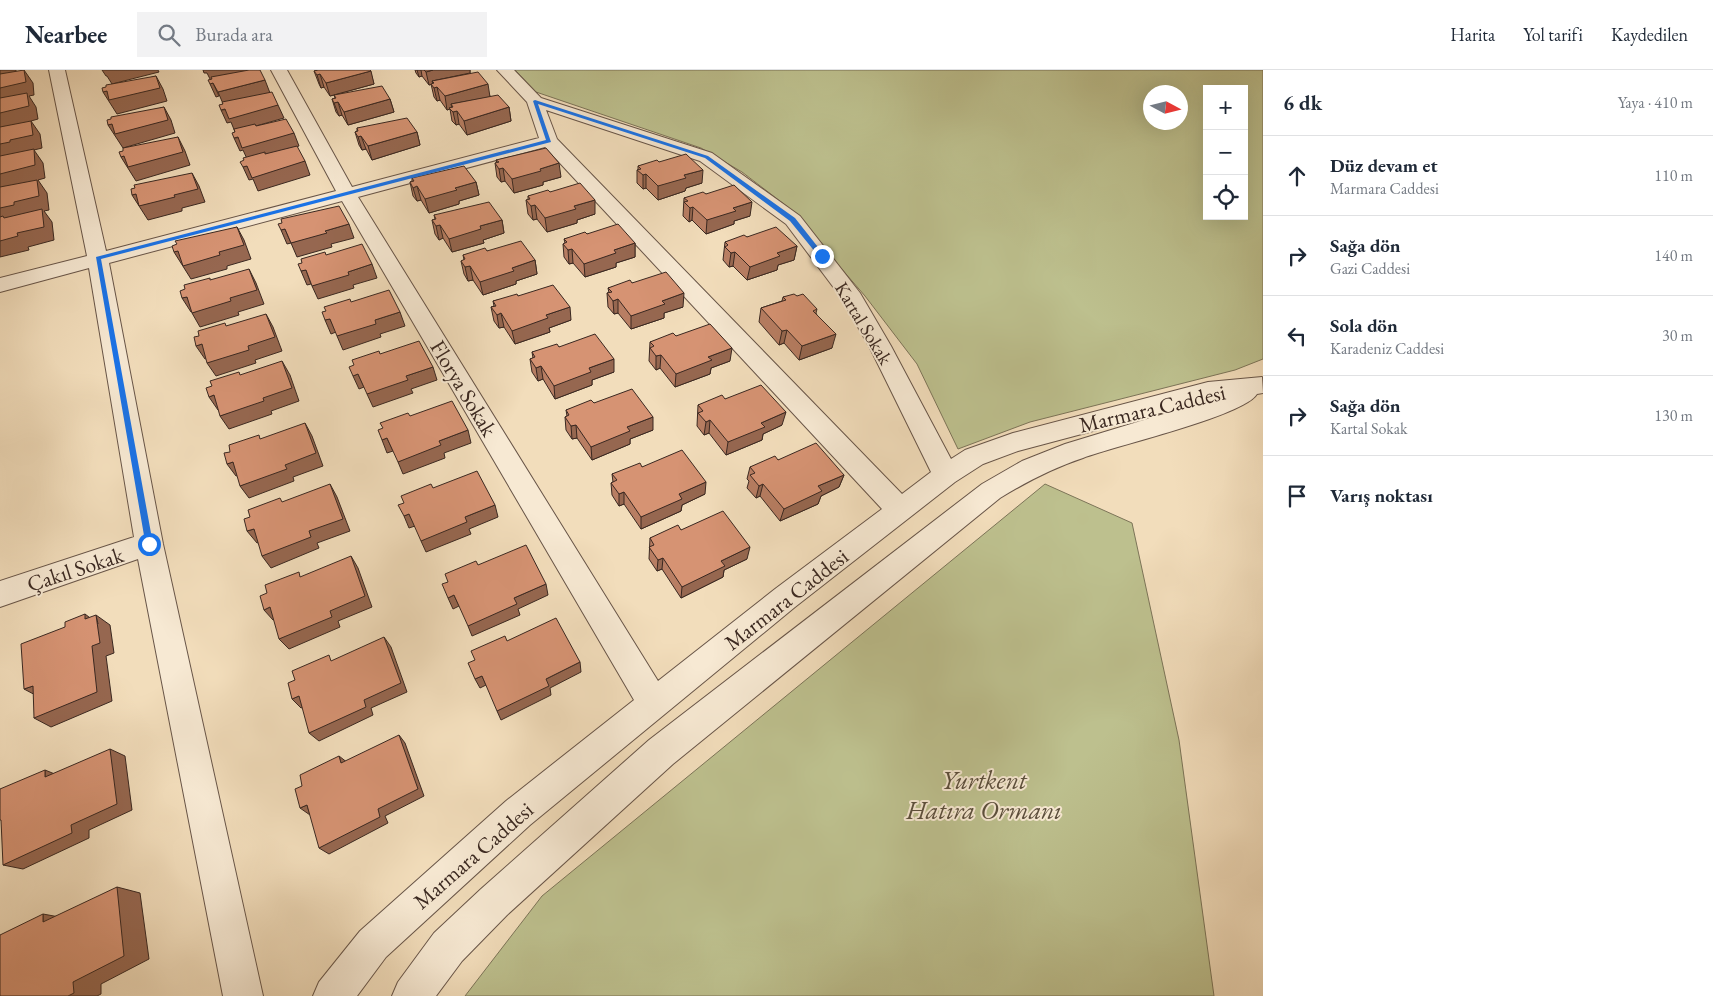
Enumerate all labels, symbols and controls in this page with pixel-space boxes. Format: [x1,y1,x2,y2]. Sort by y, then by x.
search box [137,12,487,57]
text: Nearbee [25,19,107,50]
icon: search [155,21,183,49]
text: Burada ara [195,22,273,47]
text: Harita [1450,23,1495,46]
text: Yol tarifi [1523,23,1583,46]
text: Kaydedilen [1611,23,1688,46]
north arrow [1143,85,1188,130]
map controls [1203,85,1248,220]
button: + [1203,85,1248,130]
text: 6 dk [1283,89,1322,116]
text: Yaya · 410 m [1618,92,1693,113]
button: − [1203,130,1248,175]
text: Düz devam et [1330,153,1438,178]
icon: ahead [1283,162,1311,190]
text: 110 m [1654,165,1693,186]
button: locate [1203,175,1248,220]
text: Marmara Caddesi [1330,178,1439,199]
text: Sağa dön [1330,233,1401,258]
icon: right [1283,242,1311,270]
route end [811,245,834,268]
text: 140 m [1654,245,1693,266]
text: Gazi Caddesi [1330,258,1410,279]
street label: Kartal Sokak [829,277,899,370]
text: Sola dön [1330,313,1398,338]
icon: left [1283,322,1311,350]
text: 30 m [1662,325,1693,346]
street label: Florya Sokak [423,335,504,442]
text: Karadeniz Caddesi [1330,338,1444,359]
street label: Marmara Caddesi [1076,378,1228,439]
text: Sağa dön [1330,393,1401,418]
icon: right [1283,402,1311,430]
text: 130 m [1654,405,1693,426]
text: Kartal Sokak [1330,418,1408,439]
icon: arrive [1283,482,1311,510]
text: Varış noktası [1330,483,1433,508]
route start [138,533,161,556]
street label: Çakıl Sokak [23,540,128,599]
street label: Marmara Caddesi [718,542,854,657]
park label: Yurtkent Hatıra Ormanı [905,763,1062,827]
street label: Marmara Caddesi [407,795,539,915]

